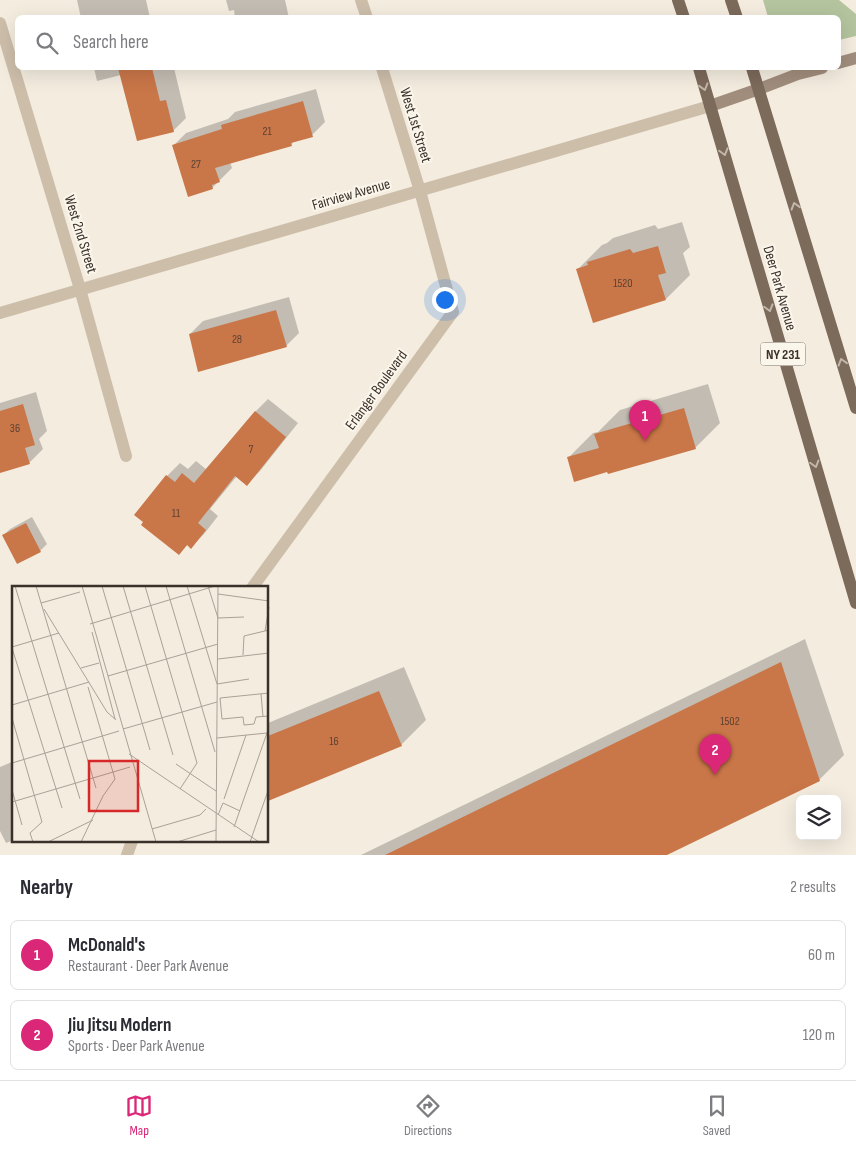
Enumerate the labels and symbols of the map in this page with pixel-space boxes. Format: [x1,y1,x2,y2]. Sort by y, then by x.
one-way arrow [699,82,709,90]
street label: West 1st Street [395,85,436,165]
house number: 21 [262,124,272,139]
one-way arrow [718,148,728,156]
house number: 27 [191,157,201,172]
street label: Fairview Avenue [310,174,392,215]
street label: West 2nd Street [60,193,102,276]
one-way arrow [790,203,800,211]
street label: Deer Park Avenue [758,244,801,333]
house number: 1520 [613,276,633,291]
your location [432,287,458,313]
one-way arrow [764,304,774,312]
house number: 28 [232,332,242,347]
road number: NY 231 [760,342,806,366]
street label: Erlanger Boulevard [341,347,412,434]
one-way arrow [837,358,847,366]
pin: 1 [629,400,661,441]
house number: 36 [10,421,20,436]
house number: 7 [249,442,254,457]
one-way arrow [810,460,820,468]
house number: 11 [172,506,181,521]
inset map [12,586,269,842]
house number: 1502 [720,714,740,729]
house number: 16 [329,734,339,749]
pin: 2 [699,734,731,775]

